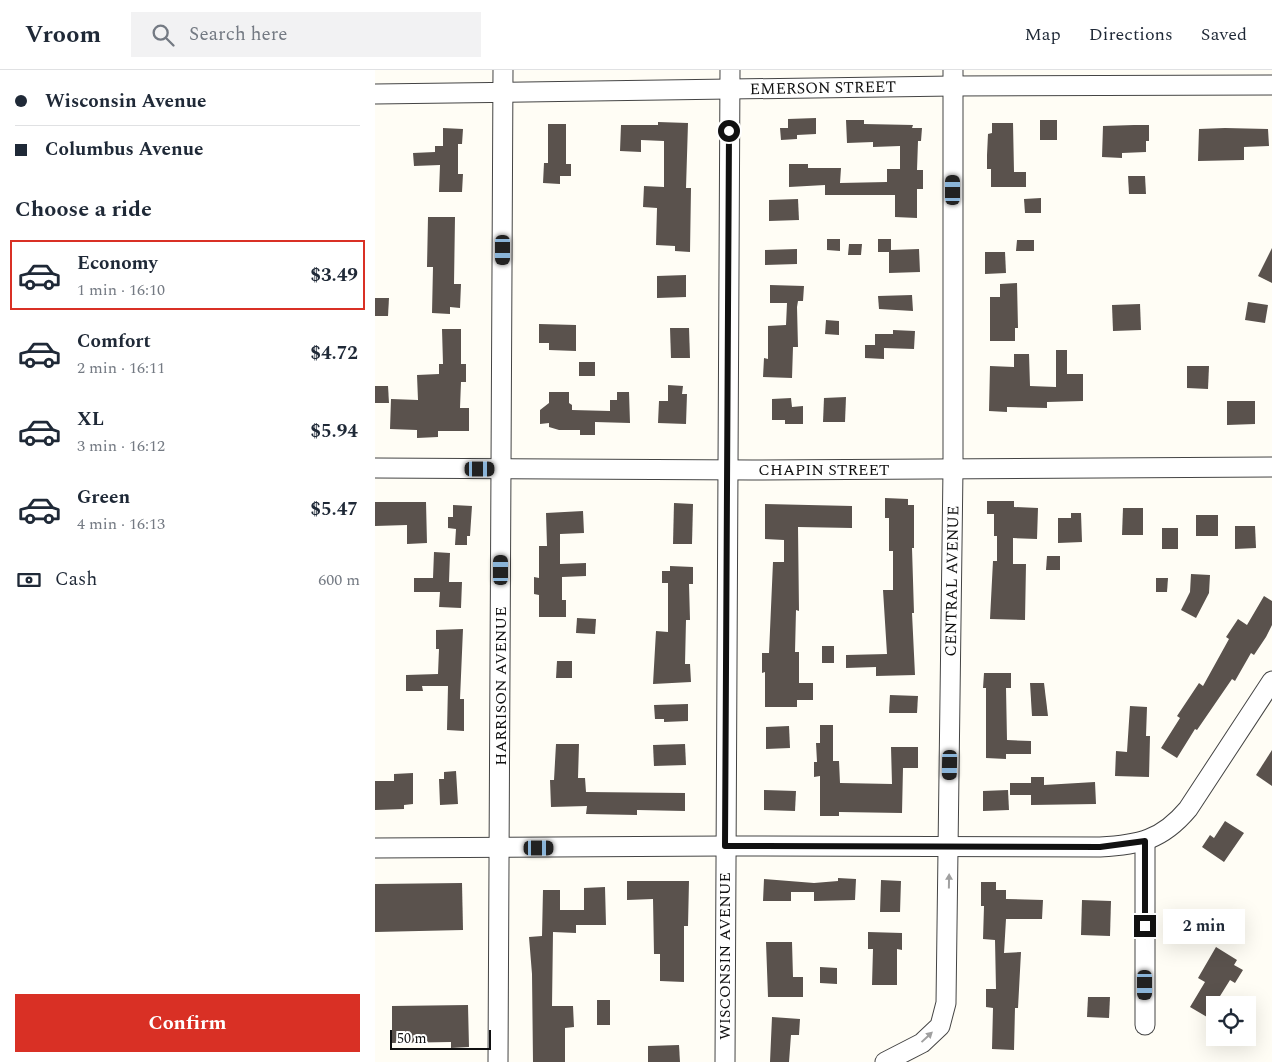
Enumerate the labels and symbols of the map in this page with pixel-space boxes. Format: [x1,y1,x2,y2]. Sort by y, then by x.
street label: EMERSON STREET [750,75,897,101]
route start [718,120,740,142]
car [945,175,960,205]
car [495,235,510,265]
street label: CHAPIN STREET [758,458,890,482]
car [465,462,495,477]
street label: CENTRAL AVENUE [939,505,965,657]
car [493,555,508,585]
street label: HARRISON AVENUE [489,606,513,766]
car [942,750,957,780]
car [524,841,554,856]
street label: WISCONSIN AVENUE [713,872,737,1040]
one-way arrow [945,873,953,889]
callout: 2 min [1163,908,1245,944]
route end [1134,915,1156,937]
car [1137,970,1152,1000]
scale bar [390,1027,491,1050]
one-way arrow [921,1031,933,1043]

